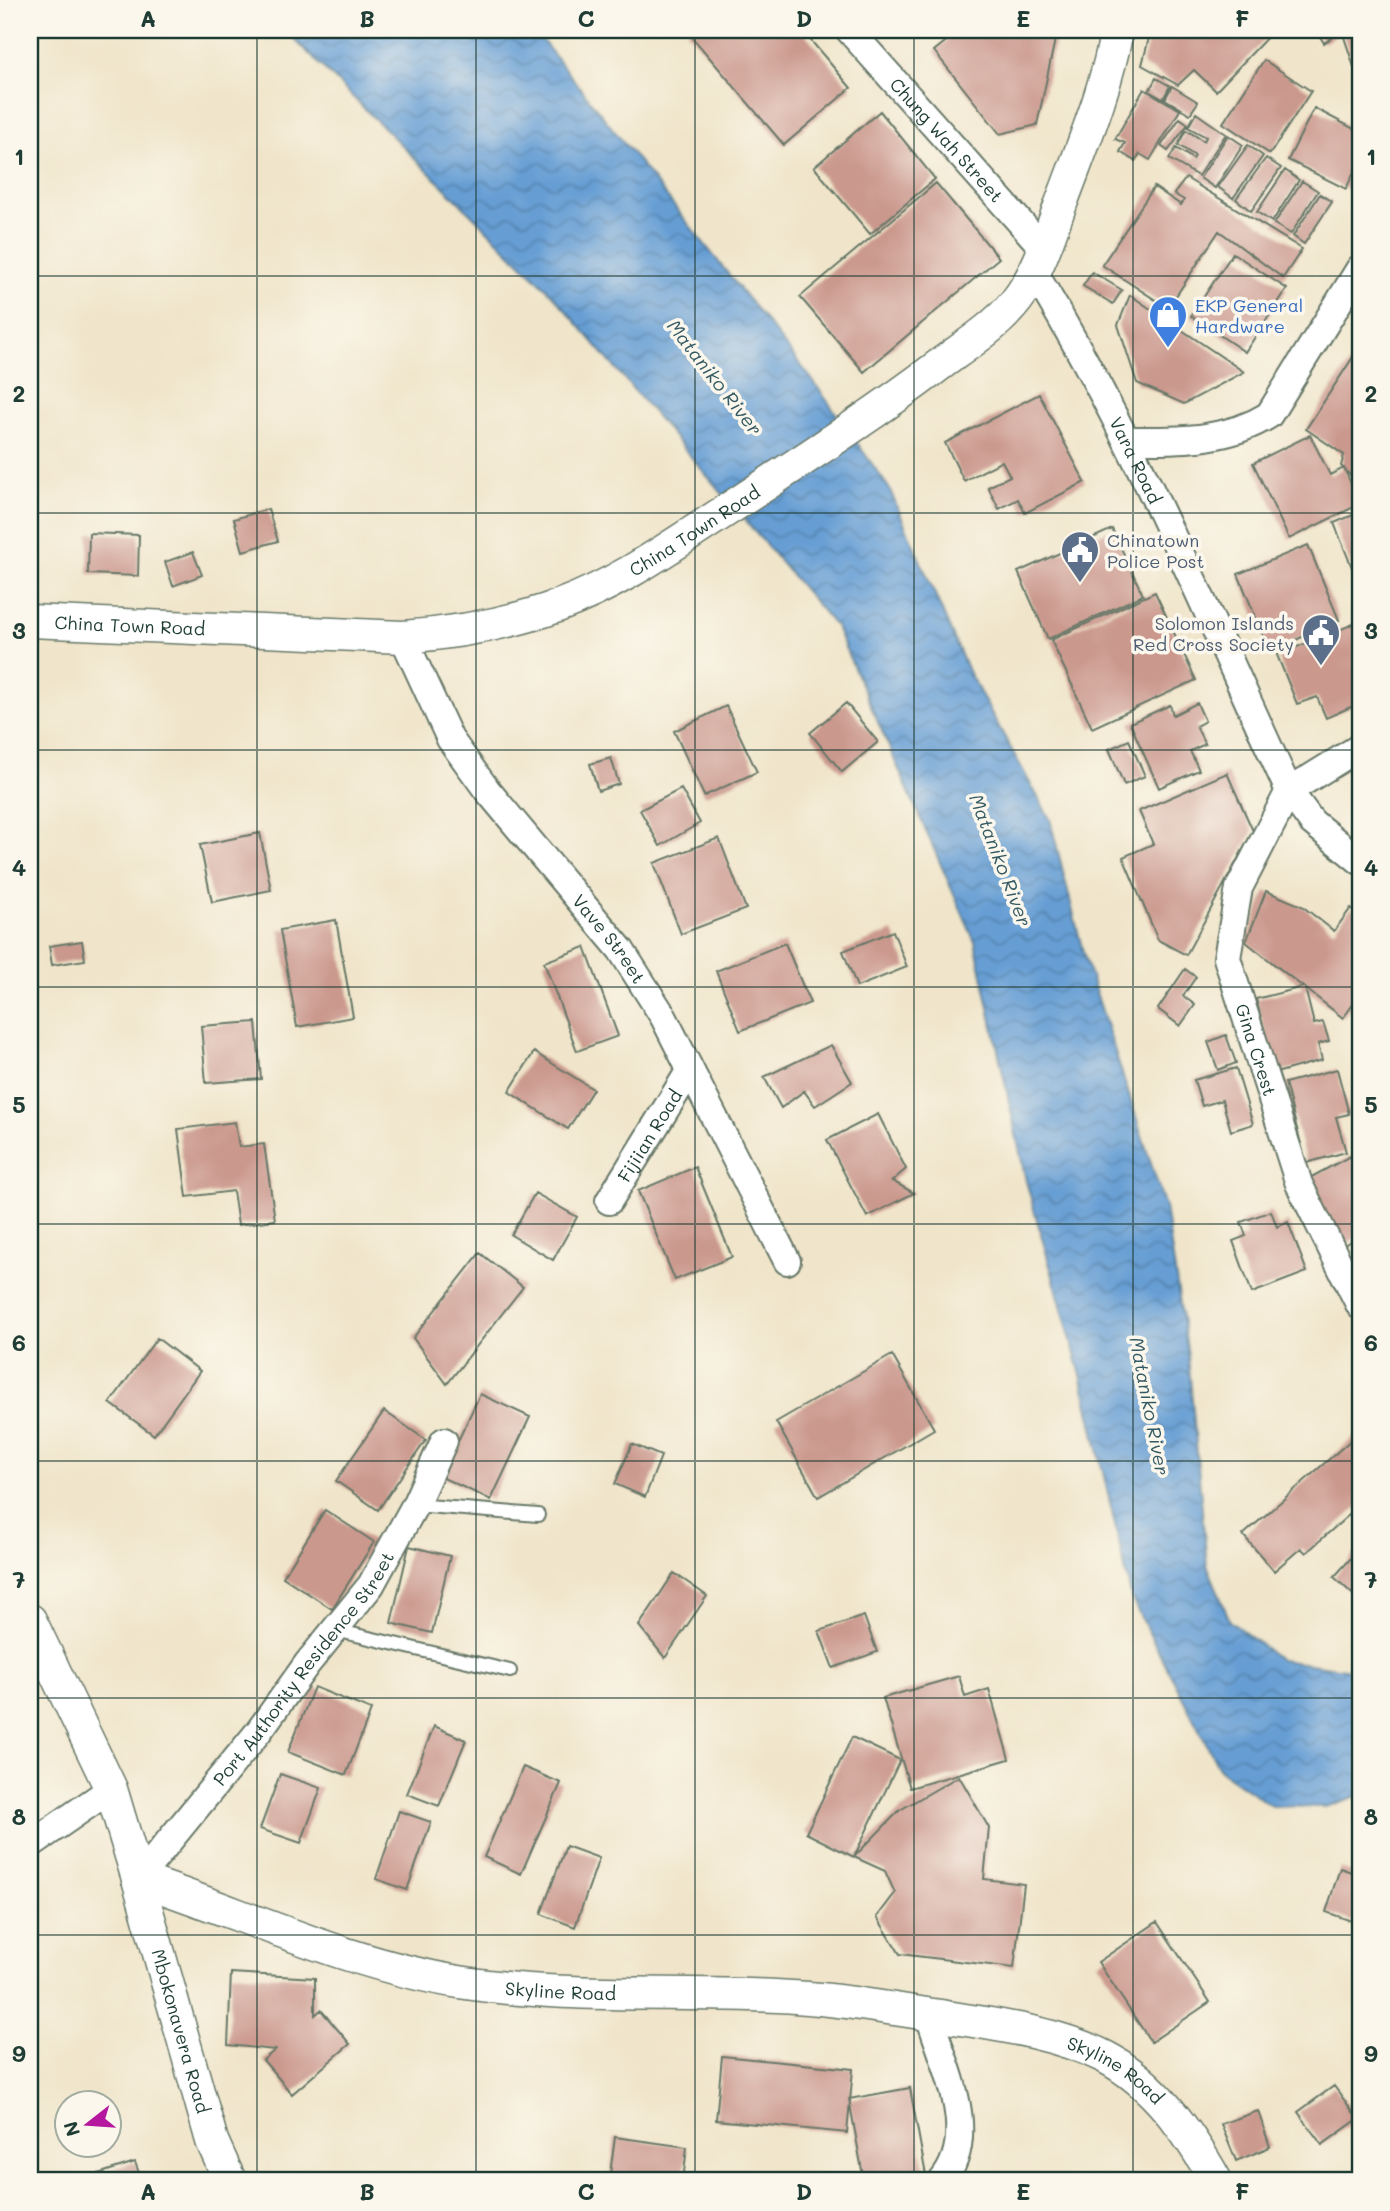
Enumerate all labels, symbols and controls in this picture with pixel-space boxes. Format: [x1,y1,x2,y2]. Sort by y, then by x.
text: A [140,3,156,33]
text: B [359,3,375,33]
text: C [577,3,595,33]
text: D [796,3,812,33]
text: E [1016,3,1030,33]
text: F [1235,3,1249,33]
street label: Chung Wah Street [885,72,1009,207]
text: 1 [14,141,24,171]
text: 1 [1366,141,1376,171]
place label: EKP General Hardware [1195,293,1303,338]
shop icon: EKP General Hardware [1147,294,1189,349]
water label: Mataniko River [662,314,768,440]
text: 2 [13,378,25,408]
text: 2 [1365,378,1377,408]
street label: Vara Road [1104,413,1167,507]
street label: China Town Road [625,480,764,582]
place label: Chinatown Police Post [1107,528,1205,573]
public building icon: Chinatown Police Post [1059,529,1101,584]
street label: China Town Road [54,610,206,641]
place label: Solomon Islands Red Cross Society [1133,611,1294,656]
public building icon: Solomon Islands Red Cross Society [1300,612,1342,667]
text: 3 [12,615,26,645]
text: 3 [1364,615,1378,645]
water label: Mataniko River [964,790,1038,930]
text: 4 [12,852,26,882]
text: 4 [1364,852,1378,882]
street label: Vave Street [567,889,651,988]
street label: Gina Crest [1230,1001,1282,1099]
street label: Fijiian Road [612,1085,687,1186]
text: 5 [12,1089,26,1119]
text: 5 [1364,1089,1378,1119]
text: 6 [12,1327,26,1357]
text: 6 [1364,1327,1378,1357]
water label: Mataniko River [1124,1335,1176,1477]
street label: Port Authority Residence Street [207,1547,399,1790]
text: 7 [13,1564,26,1594]
text: 7 [1365,1564,1378,1594]
text: 8 [12,1801,26,1831]
text: 8 [1364,1801,1378,1831]
street label: Mbokonavera Road [146,1946,216,2116]
street label: Skyline Road [504,1976,616,2005]
street label: Skyline Road [1064,2031,1169,2109]
text: 9 [12,2038,26,2068]
text: 9 [1364,2038,1378,2068]
north arrow [52,2088,122,2158]
text: N [57,2119,85,2140]
text: A [140,2176,156,2206]
text: B [359,2176,375,2206]
text: C [577,2176,595,2206]
text: D [796,2176,812,2206]
text: E [1016,2176,1030,2206]
text: F [1235,2176,1249,2206]

